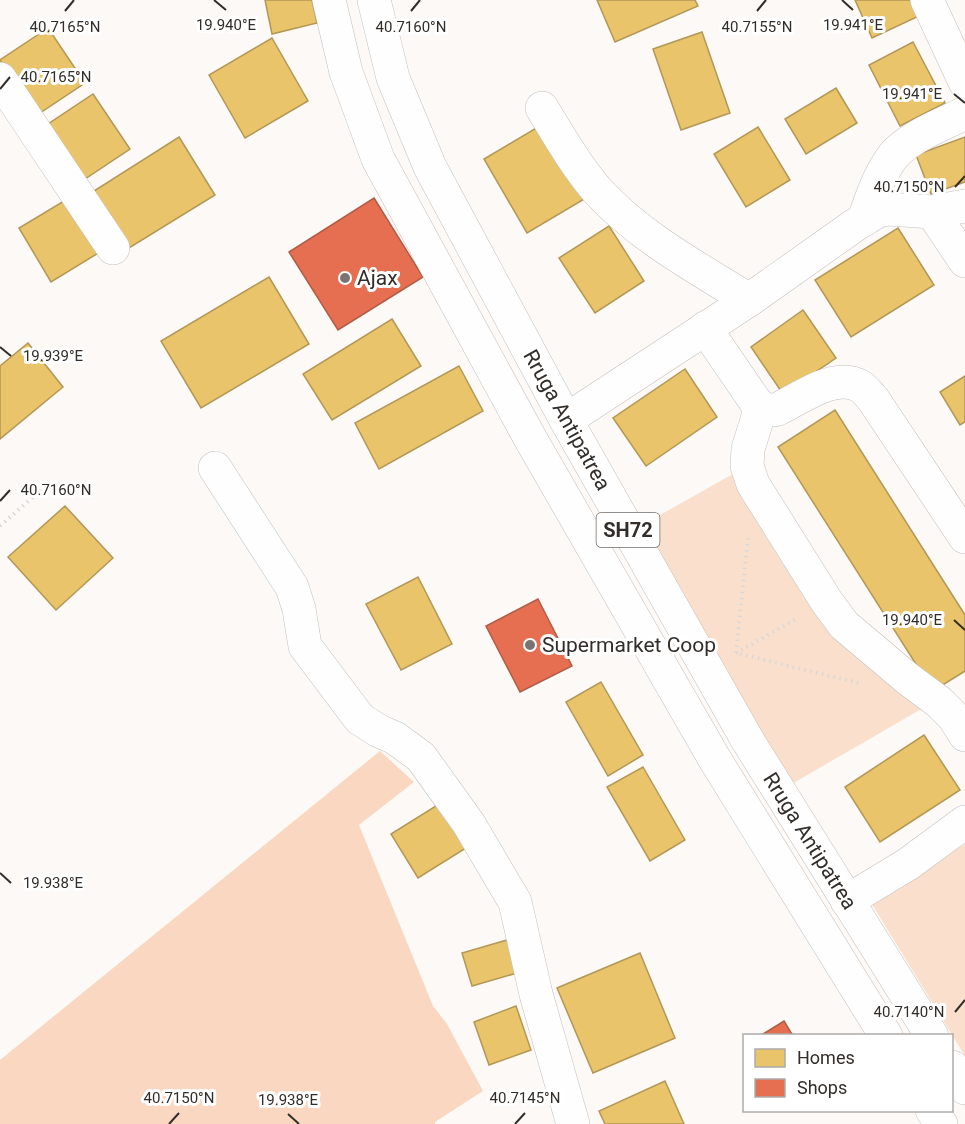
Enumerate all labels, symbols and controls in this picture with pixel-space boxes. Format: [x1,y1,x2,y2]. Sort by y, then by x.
text: 19.940°E [196,16,257,34]
text: 19.941°E [823,16,884,34]
text: 40.7165°N [30,18,100,36]
text: 40.7160°N [376,18,446,36]
text: 40.7155°N [722,18,792,36]
text: 40.7165°N [21,68,91,86]
text: 19.941°E [882,85,943,103]
text: 40.7150°N [874,178,944,196]
place label: Ajax [357,266,398,290]
marker: Ajax [338,271,352,285]
street label: Rruga Antipatrea [518,346,616,494]
text: 19.939°E [23,347,84,365]
text: 40.7160°N [21,481,91,499]
road number: SH72 [596,513,660,547]
text: 19.940°E [882,611,943,629]
place label: Supermarket Coop [542,633,716,657]
marker: Supermarket Coop [523,638,537,652]
street label: Rruga Antipatrea [758,768,862,914]
text: 19.938°E [23,874,84,892]
text: 40.7140°N [874,1003,944,1021]
legend [743,1034,953,1112]
text: Homes [797,1047,855,1068]
text: Shops [797,1077,847,1098]
text: 40.7150°N [144,1089,214,1107]
text: 40.7145°N [490,1089,560,1107]
text: 19.938°E [258,1091,319,1109]

